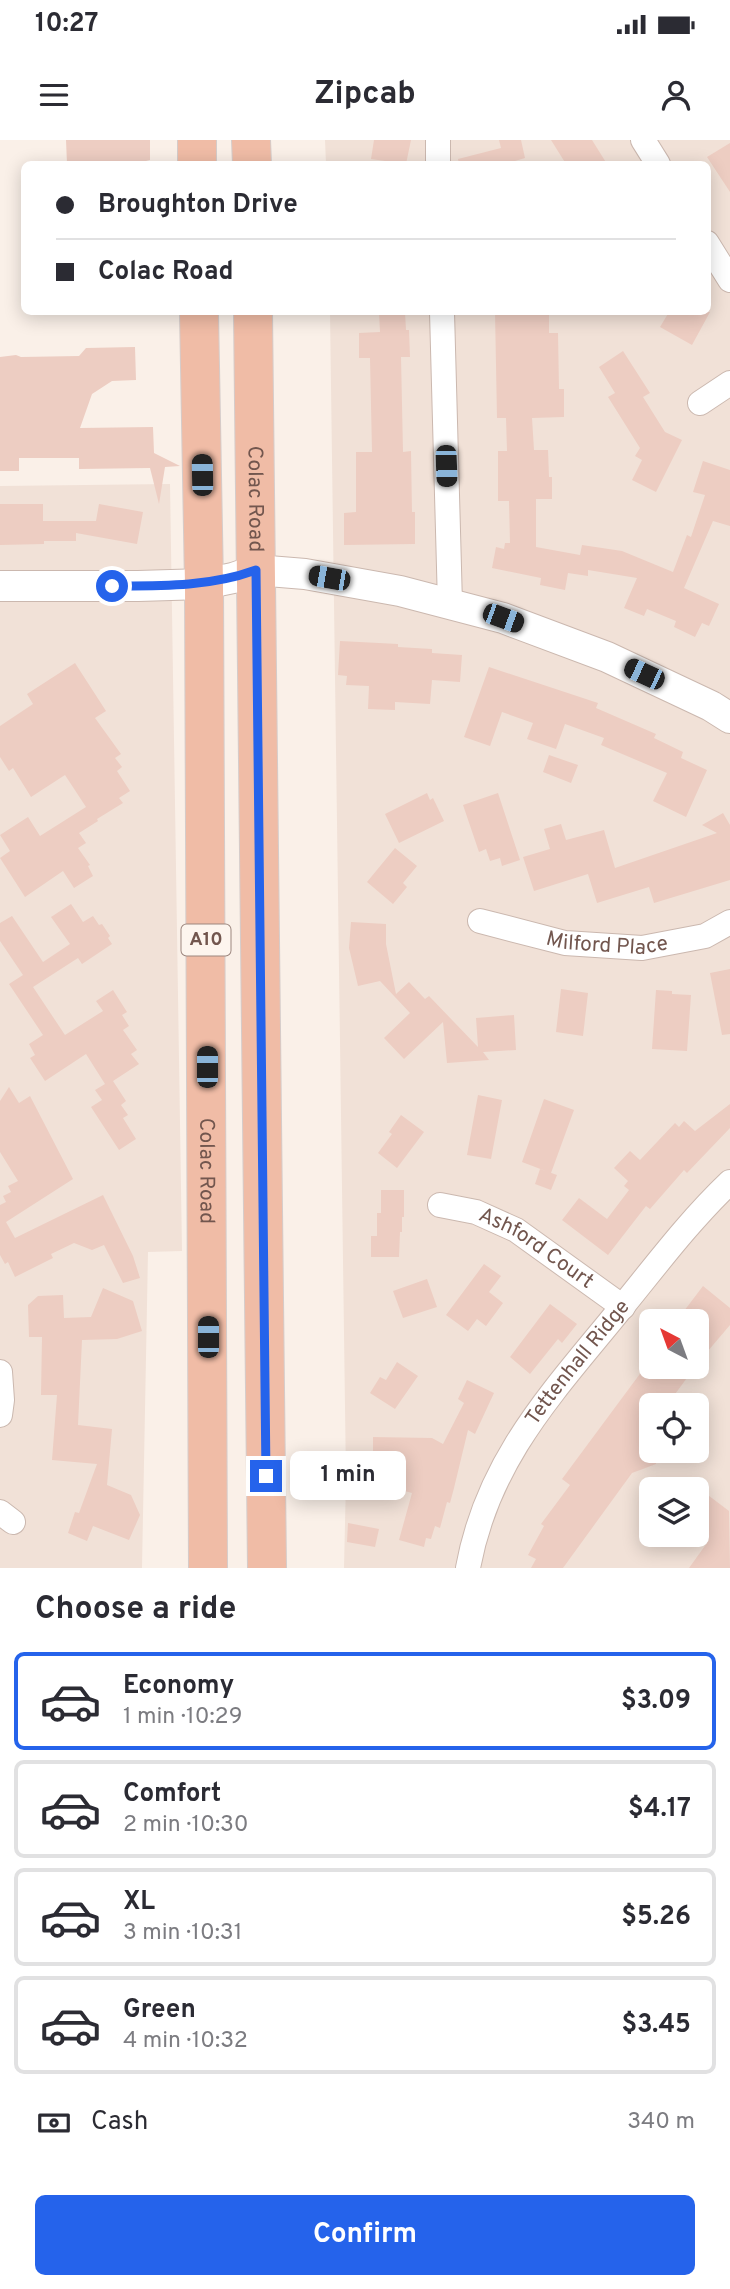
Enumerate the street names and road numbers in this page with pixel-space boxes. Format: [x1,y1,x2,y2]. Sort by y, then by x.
street label: Colac Road [241,446,269,552]
road number: A10 [182,925,230,956]
street label: Milford Place [543,925,670,962]
street label: Colac Road [193,1118,220,1224]
street label: Ashford Court [474,1201,599,1295]
street label: Tettenhall Ridge [519,1294,636,1430]

